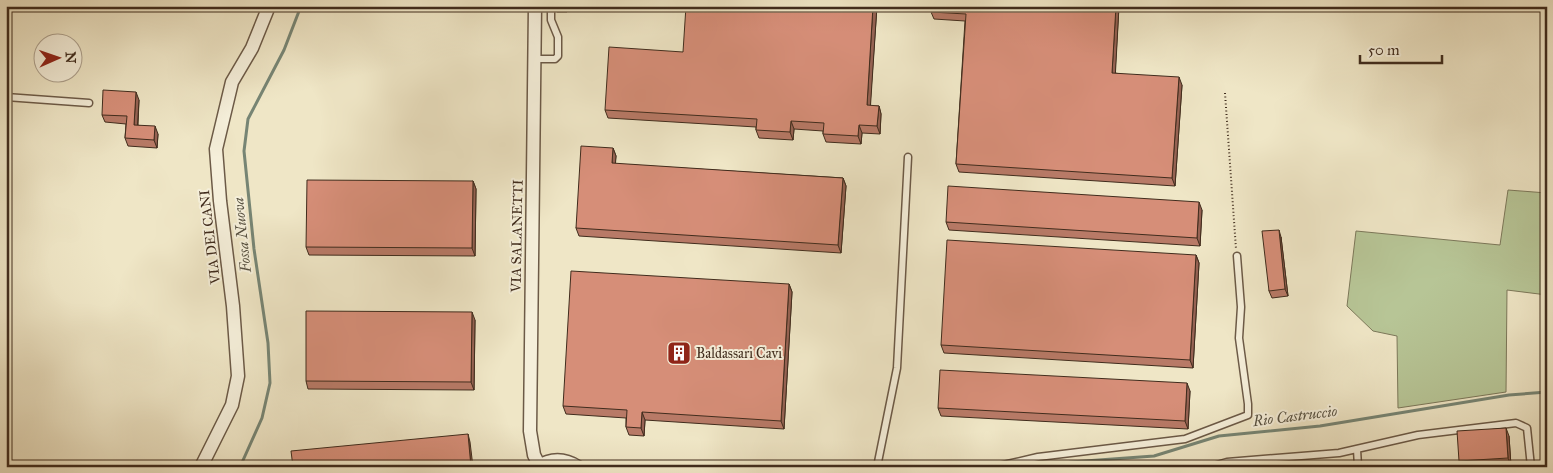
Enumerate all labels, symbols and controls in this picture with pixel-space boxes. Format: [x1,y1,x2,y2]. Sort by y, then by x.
north arrow [32,32,82,82]
scale bar [1360,32,1443,64]
text: 50 m [1368,41,1400,59]
text: N [62,51,79,64]
street label: VIA SALANETTI [507,179,526,294]
street label: VIA DEI CANI [196,189,224,286]
water label: Fossa Nuova [229,196,255,275]
building icon: Baldassari Cavi [666,340,692,366]
place label: Baldassari Cavi [696,345,782,362]
water label: Rio Castruccio [1251,402,1338,430]

